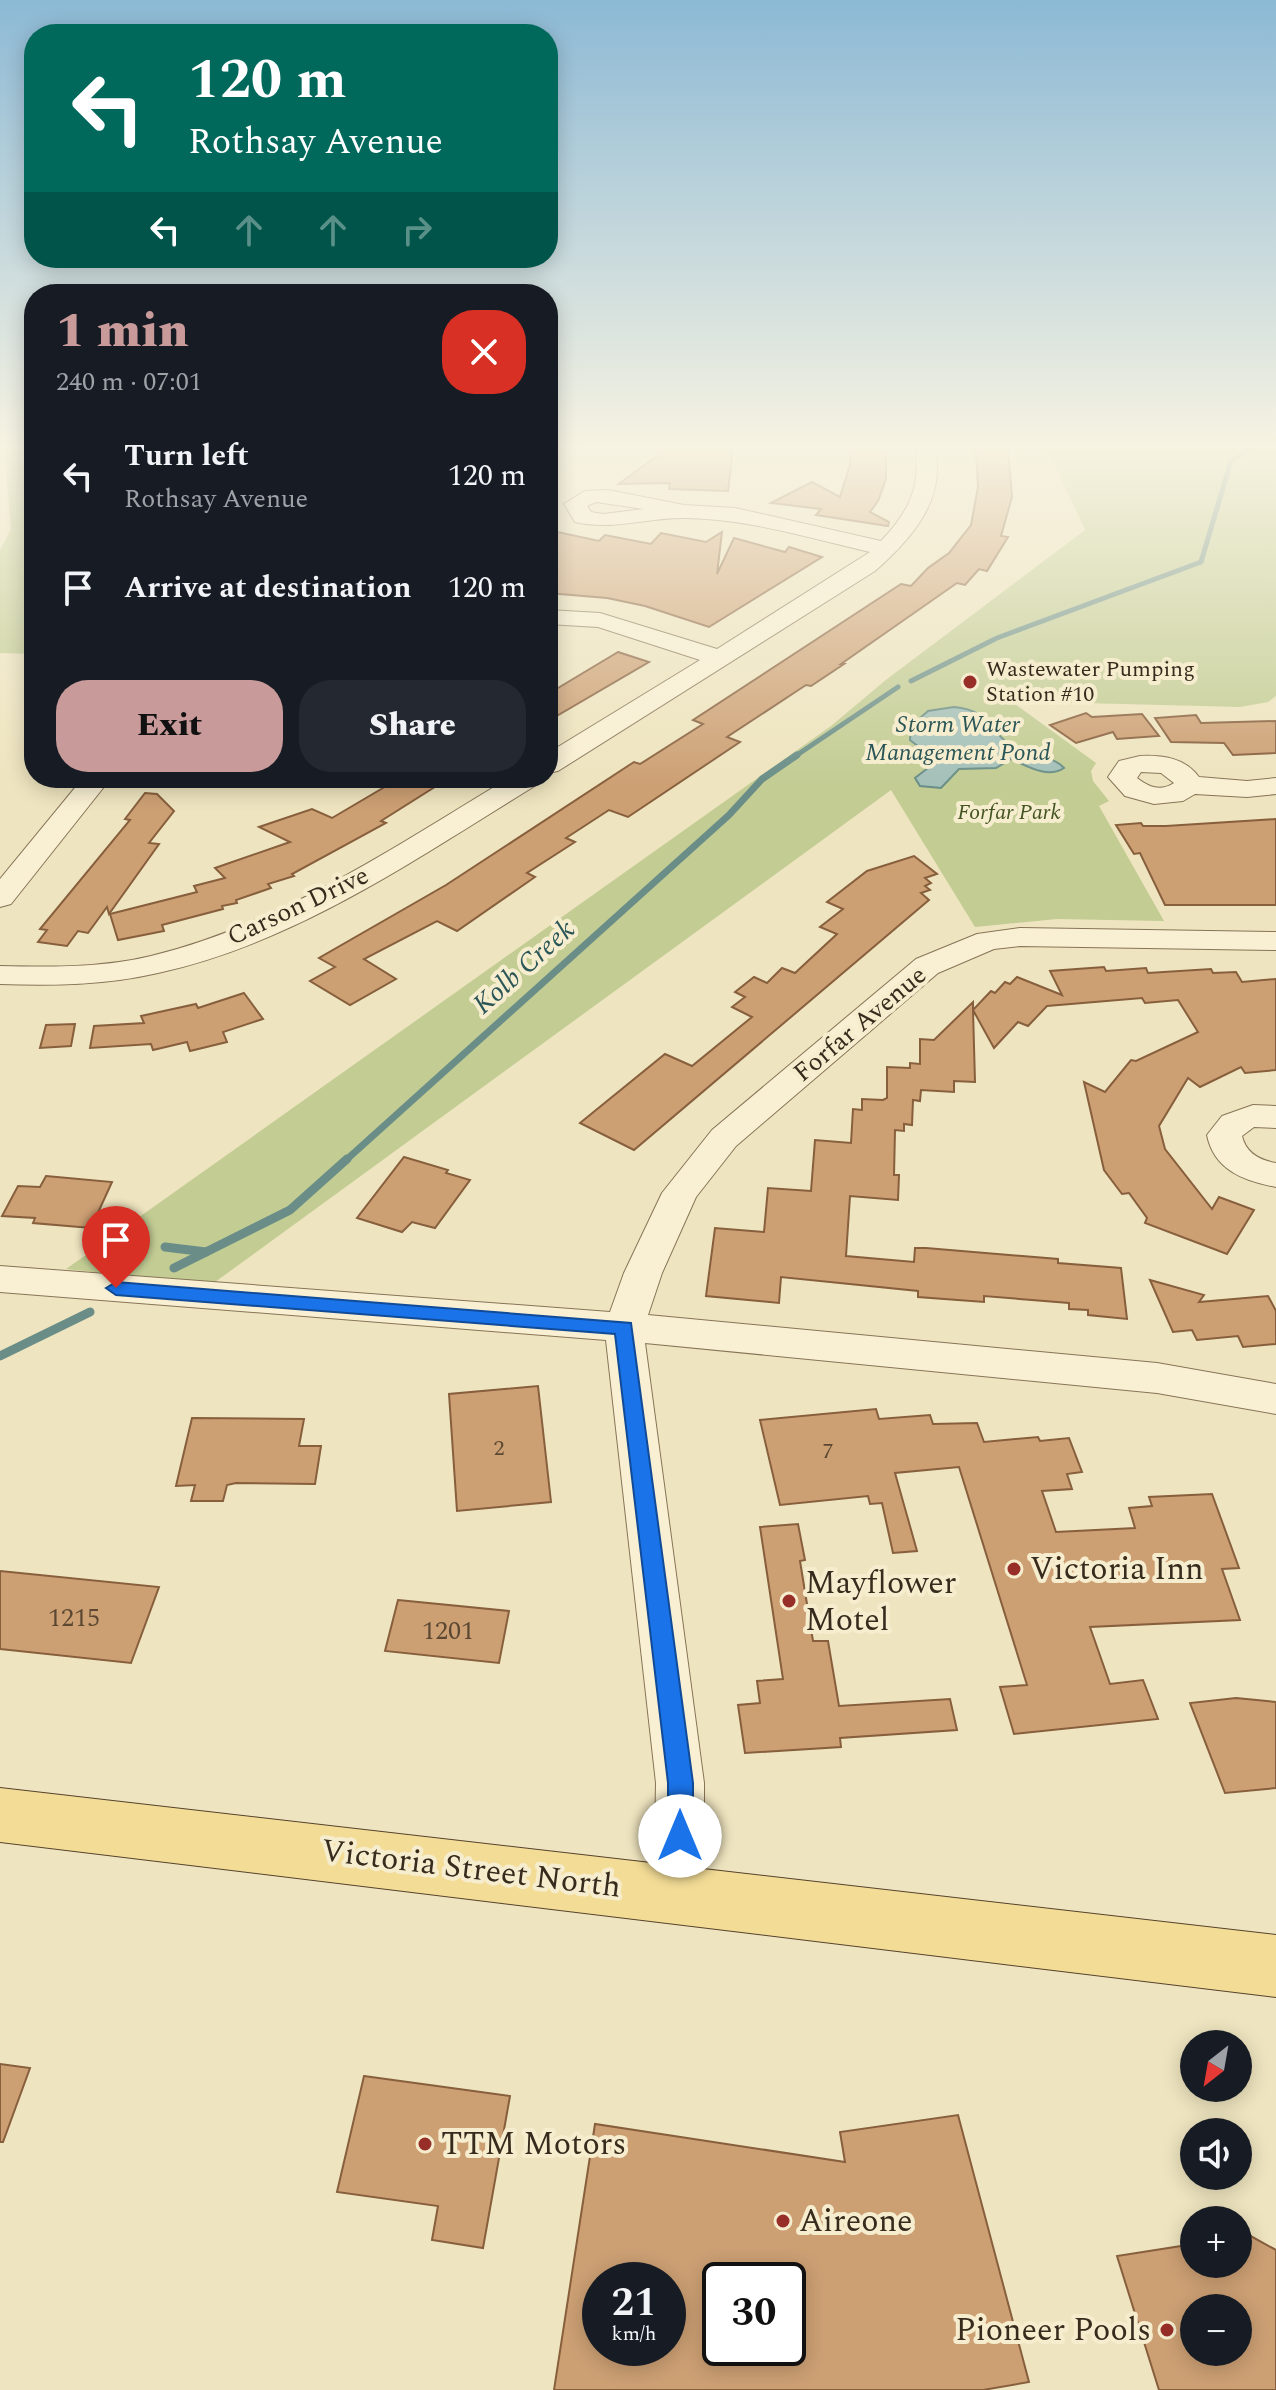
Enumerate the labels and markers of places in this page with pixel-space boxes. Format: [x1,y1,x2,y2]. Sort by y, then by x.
place label: Wastewater Pumping Station #10 [986,653,1195,711]
marker: Wastewater Pumping Station #10 [961,673,979,691]
pin [82,1206,150,1288]
place label: Victoria Inn [1030,1545,1204,1594]
place label: Mayflower Motel [805,1559,956,1645]
marker: Victoria Inn [1005,1560,1023,1578]
marker: Mayflower Motel [780,1592,798,1610]
place label: TTM Motors [441,2120,626,2169]
marker: TTM Motors [416,2135,434,2153]
place label: Aireone [799,2197,913,2246]
marker: Aireone [774,2212,792,2230]
place label: Pioneer Pools [955,2306,1151,2355]
marker: Pioneer Pools [1158,2321,1176,2339]

